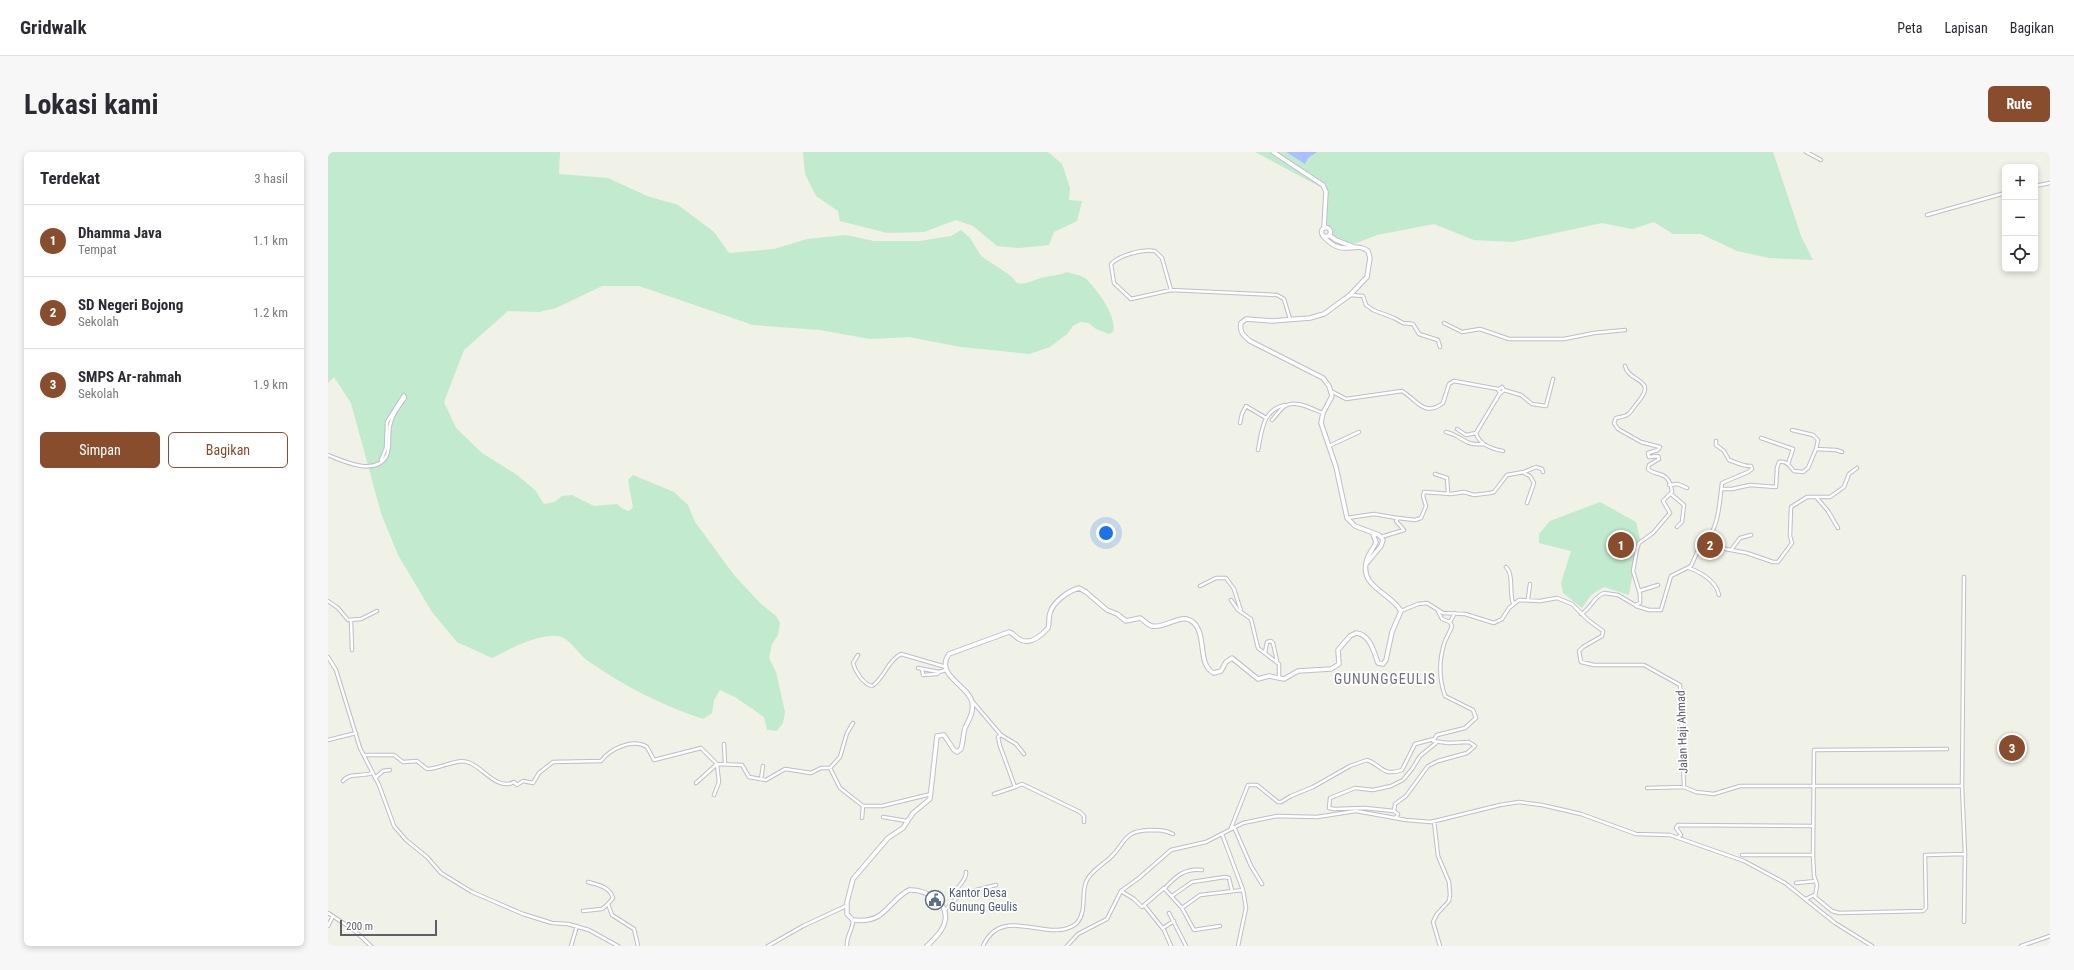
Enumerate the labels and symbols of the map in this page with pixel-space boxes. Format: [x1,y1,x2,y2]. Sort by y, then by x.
your location [1096,523,1116,543]
pin: 1 [1608,530,1634,560]
pin: 2 [1697,530,1723,560]
district label: GUNUNGGEULIS [1334,671,1436,687]
street label: Jalan Haji Ahmad [1674,690,1690,774]
pin: 3 [1999,733,2025,763]
place label: Kantor Desa Gunung Geulis [949,886,1017,914]
public building icon: Kantor Desa Gunung Geulis [924,889,946,911]
scale bar [340,918,437,937]

